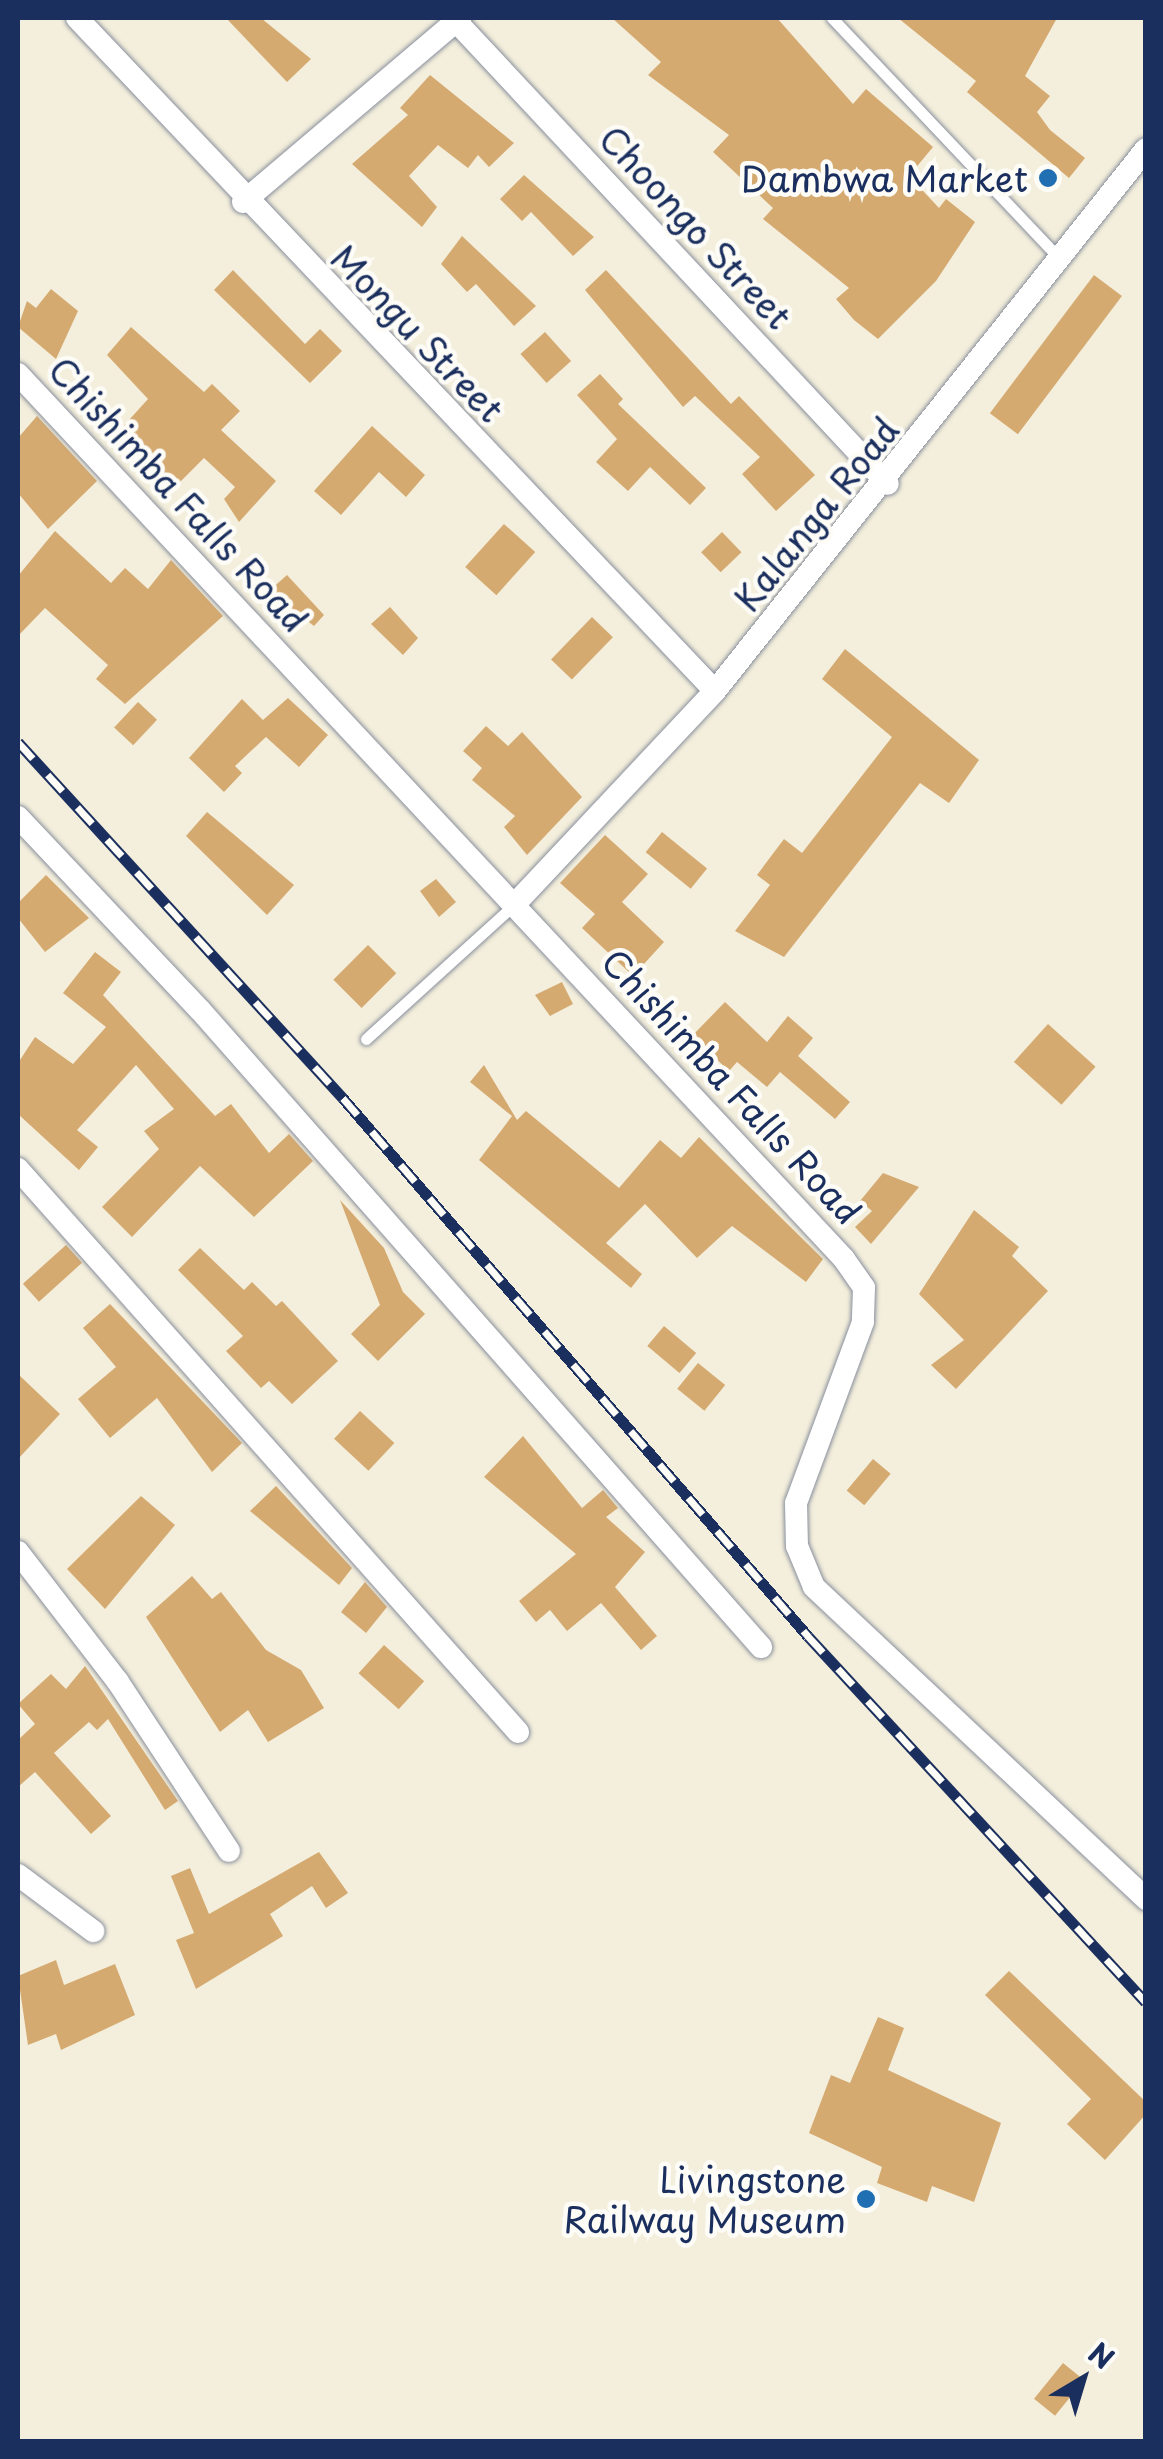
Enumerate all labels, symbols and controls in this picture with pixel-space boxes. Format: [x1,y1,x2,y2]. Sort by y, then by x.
street label: Choongo Street [591,117,801,337]
place label: Dambwa Market [745,157,1028,199]
marker: Dambwa Market [1037,167,1059,189]
street label: Mongu Street [323,236,513,430]
street label: Chishimba Falls Road [41,348,317,640]
street label: Kalanga Road [725,409,907,619]
street label: Chishimba Falls Road [594,940,870,1232]
place label: Livingstone Railway Museum [565,2158,846,2240]
marker: Livingstone Railway Museum [855,2188,877,2210]
north arrow [1033,2329,1133,2429]
text: N [1080,2331,1124,2379]

